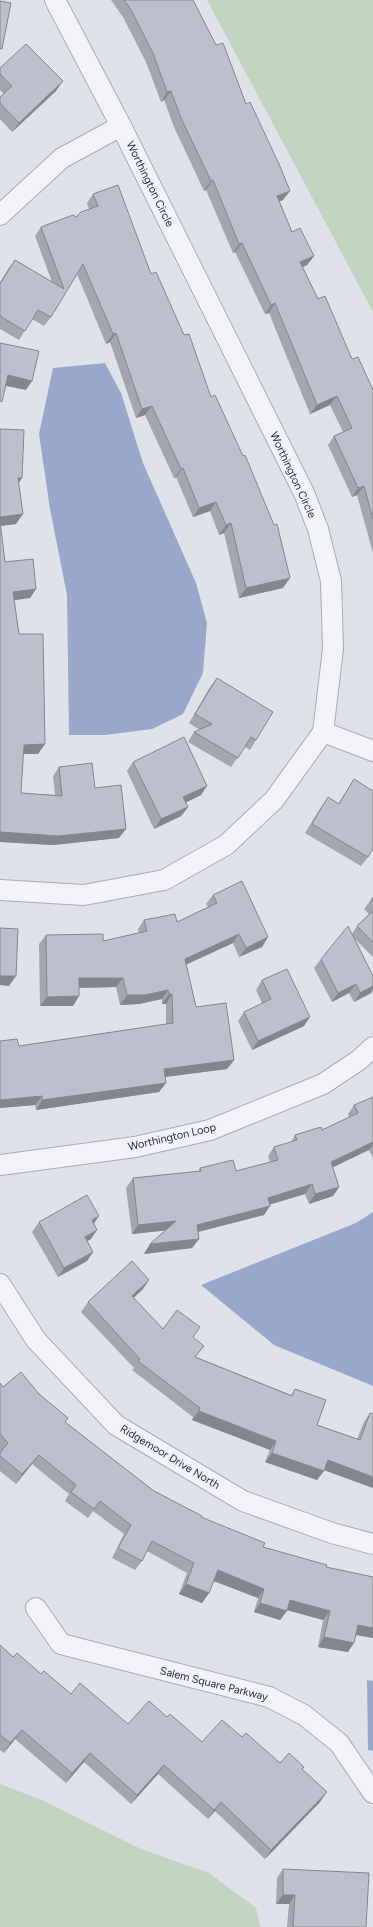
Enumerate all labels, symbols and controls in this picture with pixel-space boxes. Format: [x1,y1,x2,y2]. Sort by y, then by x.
street label: Worthington Circle [124,139,176,229]
street label: Worthington Circle [267,430,319,520]
street label: Worthington Loop [127,1120,218,1153]
street label: Ridgemoor Drive North [118,1422,222,1492]
street label: Salem Square Parkway [159,1664,270,1704]

